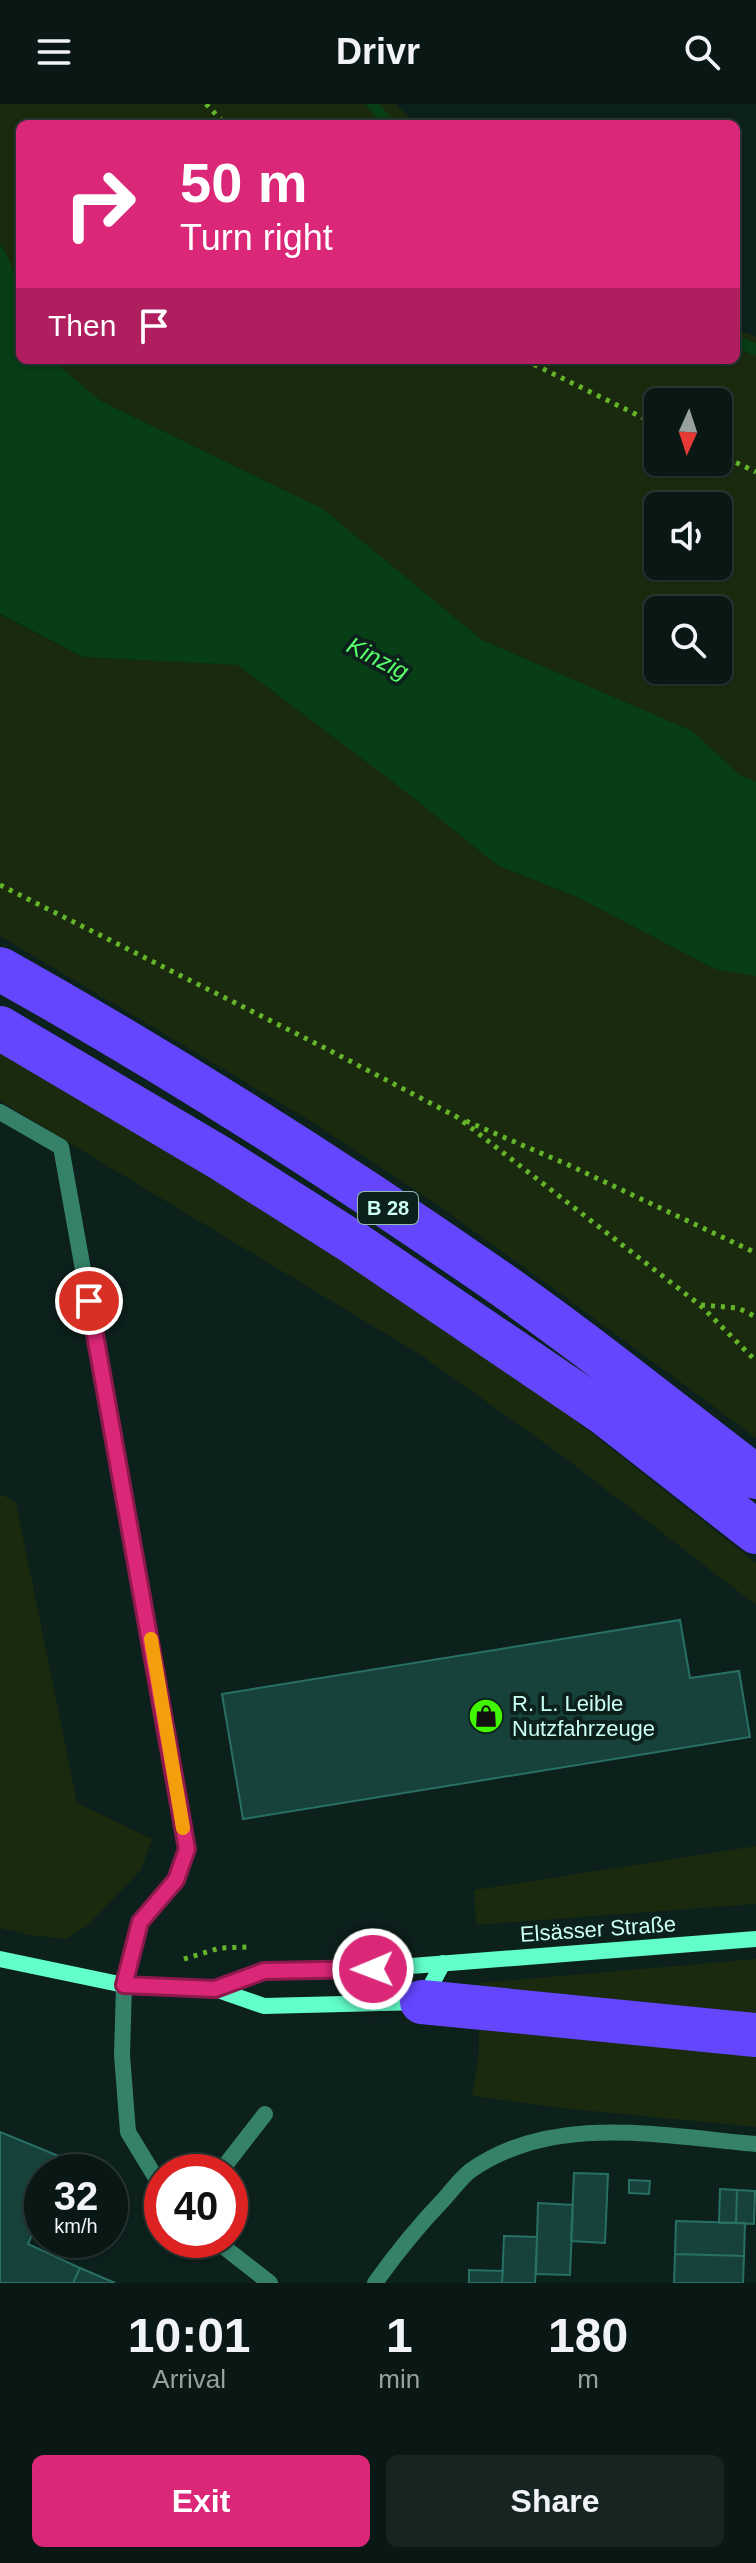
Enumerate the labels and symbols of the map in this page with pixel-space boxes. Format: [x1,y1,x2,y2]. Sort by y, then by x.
north arrow [644,388,732,476]
water label: Kinzig [343,631,414,685]
road number: B 28 [358,1192,418,1224]
pin [55,1267,123,1335]
place label: R. L. Leible Nutzfahrzeuge [512,1691,655,1741]
shop icon: R. L. Leible Nutzfahrzeuge [467,1697,505,1735]
street label: Elsässer Straße [519,1911,677,1947]
position arrow [331,1927,415,2011]
speed limit sign: 40 [144,2154,248,2258]

